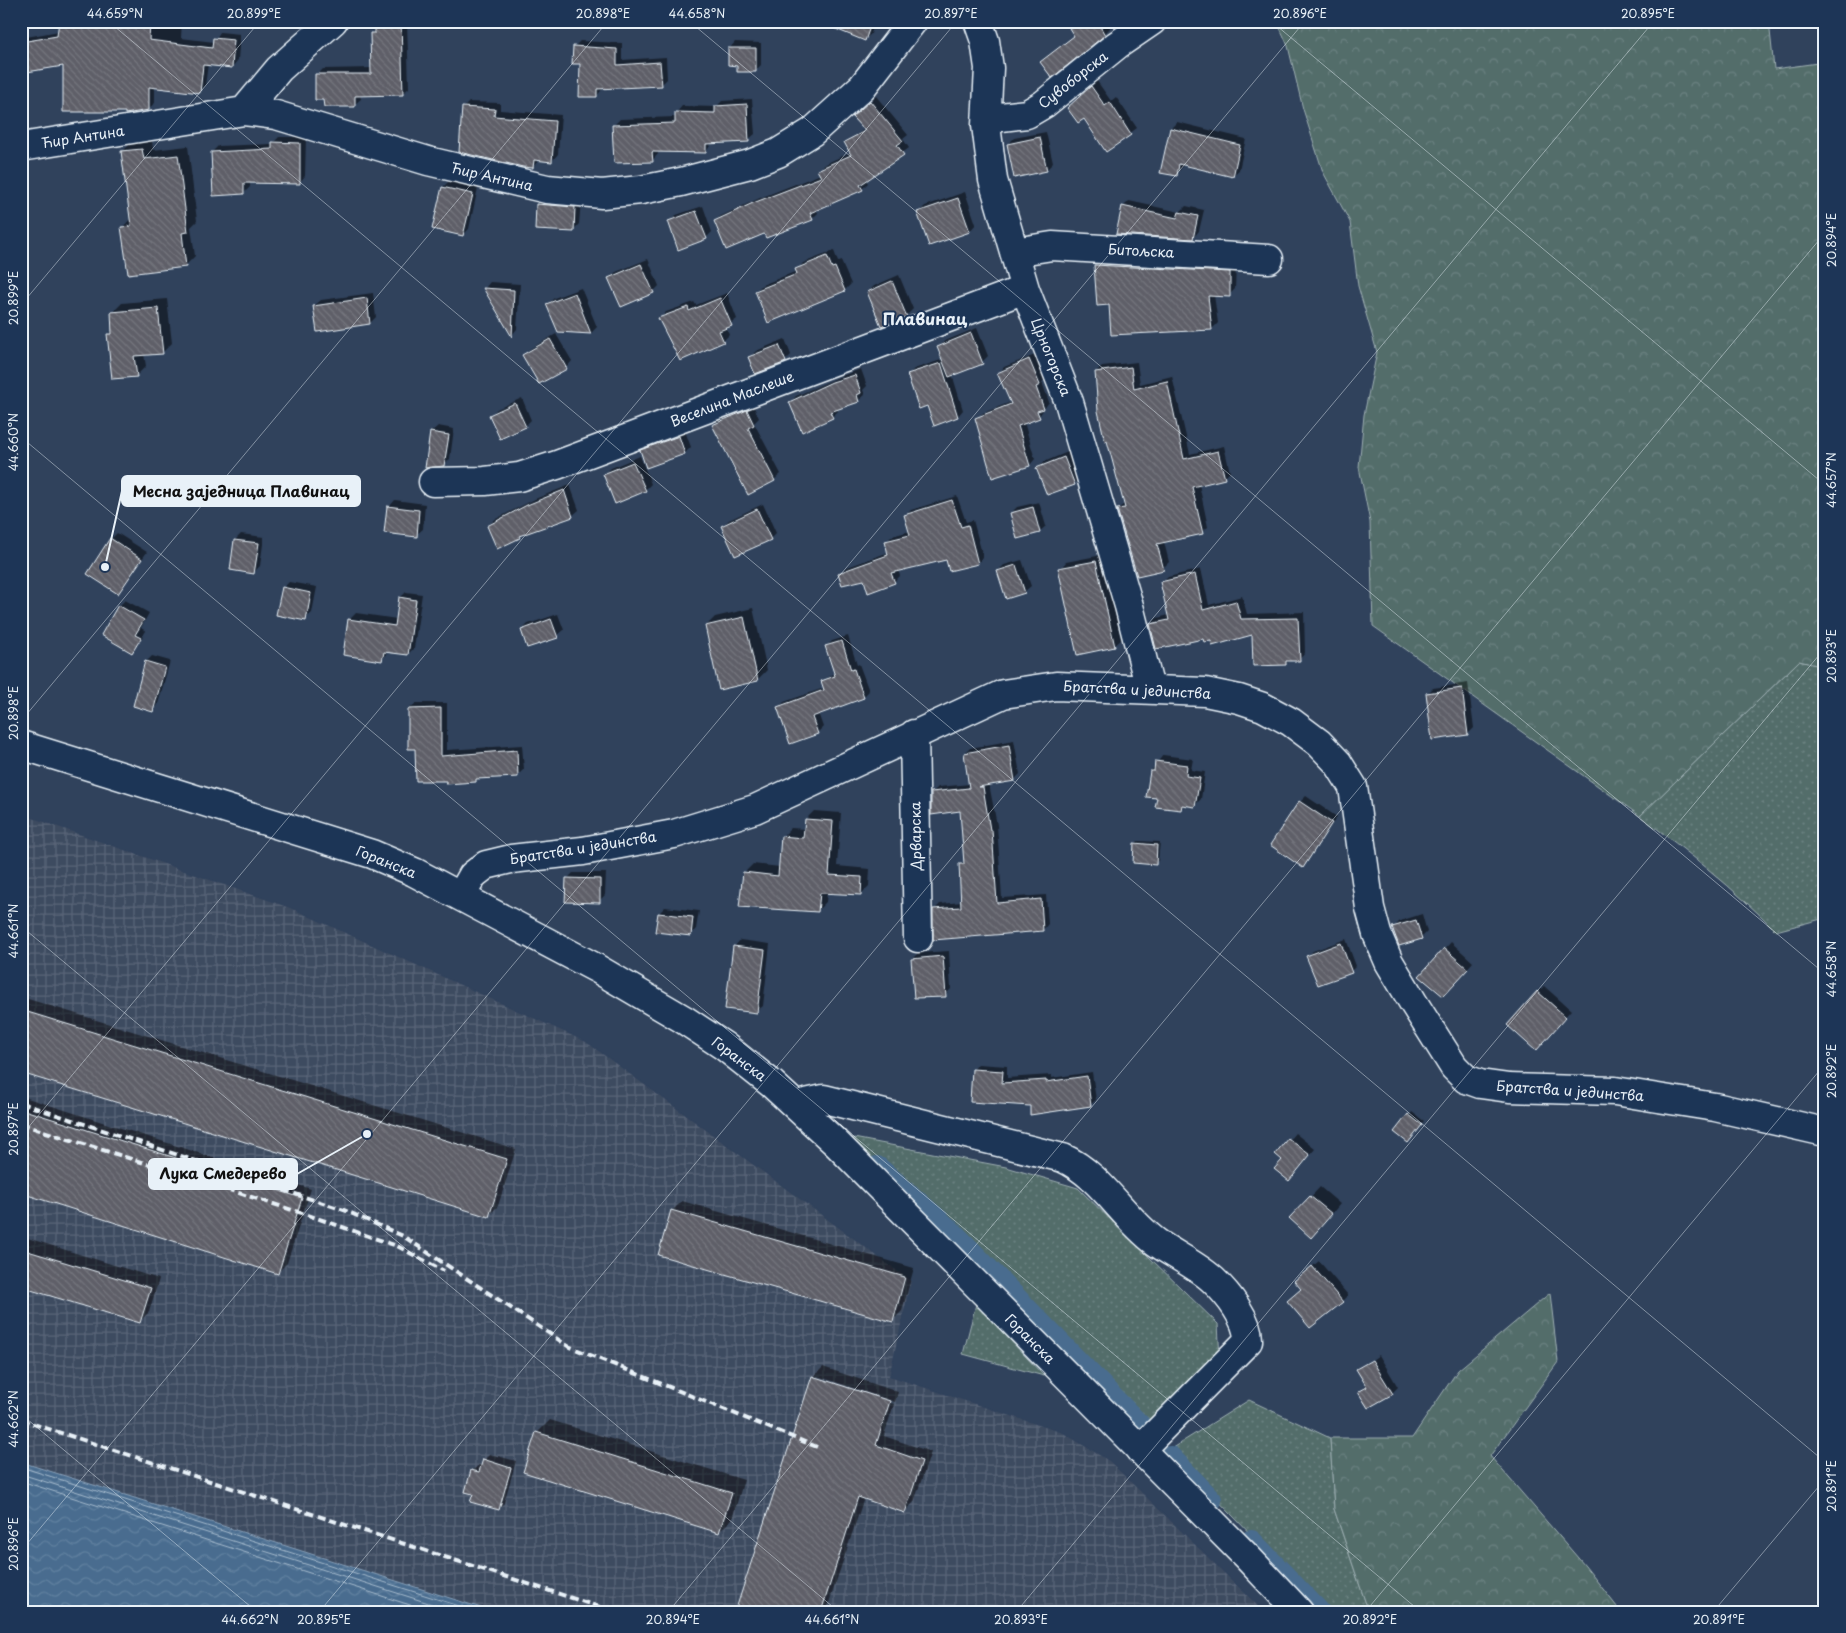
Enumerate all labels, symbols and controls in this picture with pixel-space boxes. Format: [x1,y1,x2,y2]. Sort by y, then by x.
text: 44.659°N [87,4,143,22]
text: 20.899°E [227,4,281,22]
text: 20.898°E [576,4,630,22]
text: 44.658°N [669,4,725,22]
text: 20.897°E [924,4,978,22]
text: 20.896°E [1273,4,1327,22]
text: 20.895°E [1621,4,1675,22]
street label: Сувоборска [1033,46,1112,113]
street label: Ћир Антина [40,120,126,153]
street label: Ћир Антина [449,157,535,196]
text: 20.894°E [1822,213,1840,267]
street label: Битољска [1107,238,1175,263]
text: 20.899°E [4,271,22,325]
district label: Плавинац [883,306,968,330]
street label: Црногорска [1026,314,1077,399]
street label: Веселина Маслеше [667,365,797,432]
text: 44.660°N [4,413,22,471]
text: 44.657°N [1822,452,1840,508]
callout: Месна заједница Плавинац [122,476,360,506]
text: Месна заједница Плавинац [133,479,350,502]
text: 20.893°E [1822,629,1840,683]
street label: Братства и јединства [1062,675,1212,704]
text: 20.898°E [4,686,22,740]
street label: Дрварска [904,801,927,872]
street label: Братства и јединства [508,826,658,869]
street label: Горанска [353,840,420,883]
text: 44.661°N [4,904,22,958]
text: 44.658°N [1822,941,1840,997]
street label: Горанска [708,1031,771,1086]
text: 20.892°E [1822,1044,1840,1098]
street label: Братства и јединства [1495,1075,1645,1106]
text: 20.897°E [4,1102,22,1156]
callout: Лука Смедерево [149,1159,297,1189]
text: Лука Смедерево [159,1161,287,1184]
street label: Горанска [1000,1309,1060,1369]
text: 44.662°N [4,1390,22,1448]
text: 20.891°E [1822,1460,1840,1512]
text: 20.896°E [4,1517,22,1571]
text: 44.662°N [221,1610,279,1628]
text: 20.895°E [297,1610,351,1628]
text: 20.894°E [646,1610,700,1628]
text: 44.661°N [805,1610,859,1628]
text: 20.893°E [994,1610,1048,1628]
text: 20.892°E [1343,1610,1397,1628]
text: 20.891°E [1693,1610,1745,1628]

